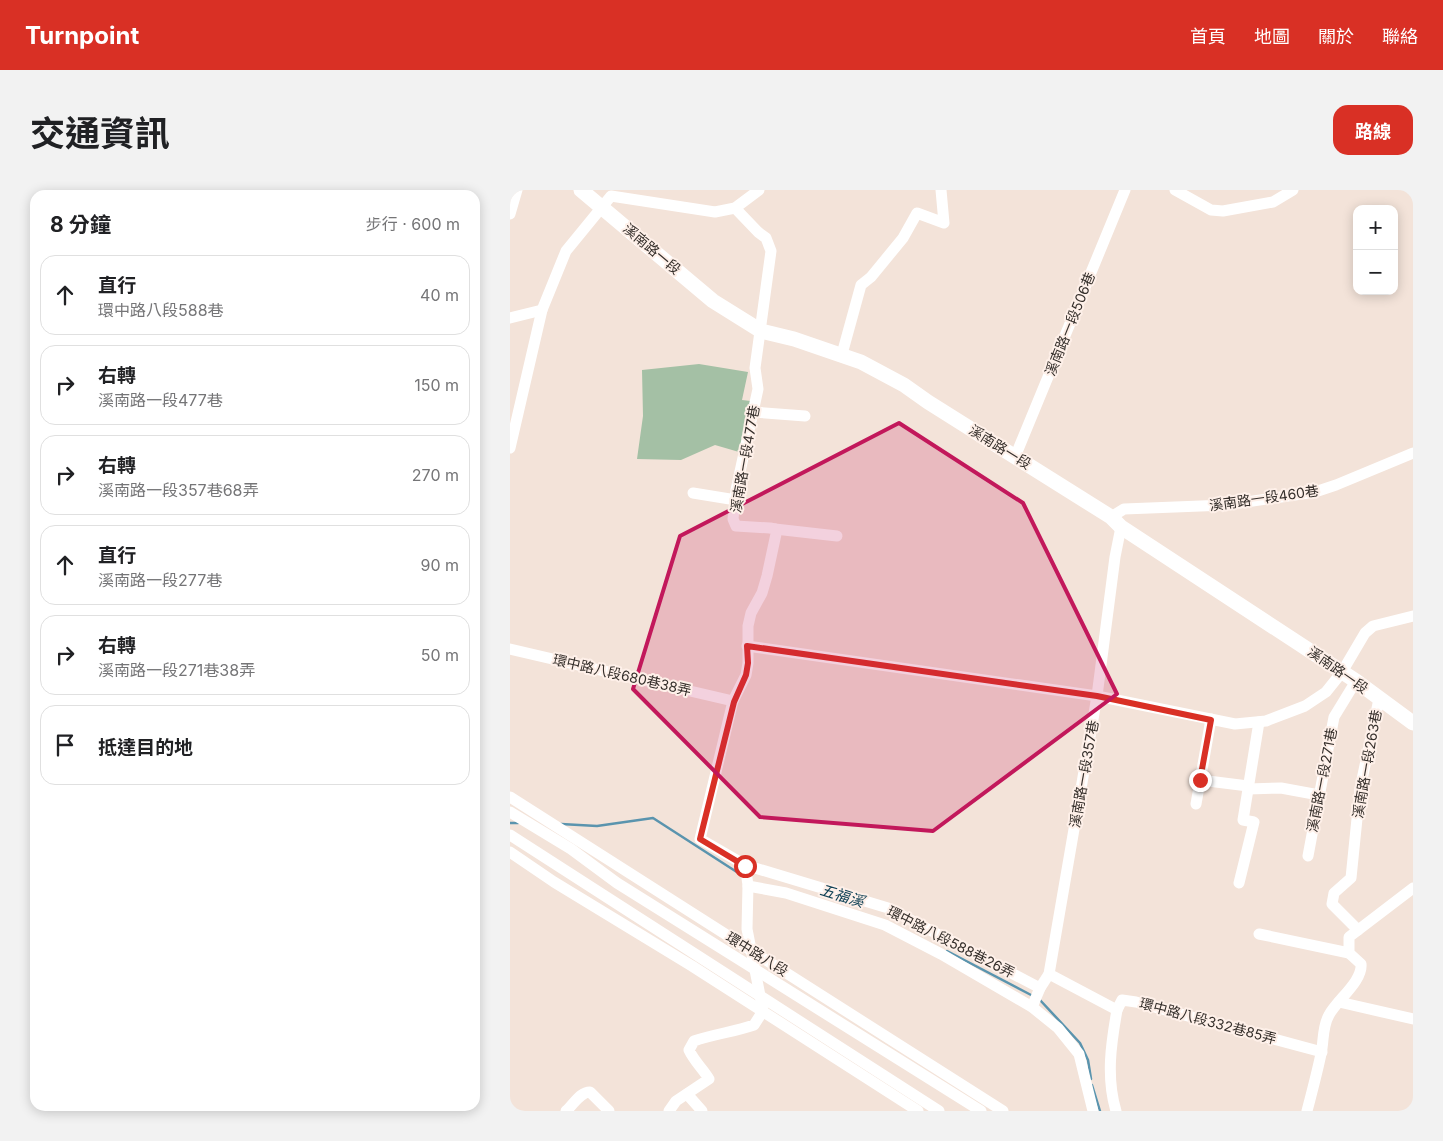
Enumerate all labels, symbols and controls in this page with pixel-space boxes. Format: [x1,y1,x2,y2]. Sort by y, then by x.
text: Turnpoint [25,21,139,50]
text: 首頁 [1190,26,1226,47]
text: 地圖 [1254,26,1290,47]
text: 關於 [1318,26,1354,47]
text: 聯絡 [1382,26,1418,47]
button: 路線 [1333,105,1413,155]
text: 交通資訊 [30,112,170,154]
map controls [1353,205,1398,295]
button: + [1353,205,1398,250]
text: 8 分鐘 [50,212,111,237]
text: 步行 · 600 m [366,214,460,234]
street label: 溪南路一段 [620,220,685,278]
button: − [1353,250,1398,295]
street label: 溪南路一段506巷 [1041,270,1098,378]
text: 直行 [98,274,136,297]
icon: ahead [51,281,79,309]
text: 40 m [420,285,459,305]
text: 環中路八段588巷 [98,300,224,320]
text: 右轉 [98,364,136,387]
icon: right [51,371,79,399]
text: 150 m [414,375,459,395]
text: 溪南路一段477巷 [98,390,223,410]
street label: 溪南路一段477巷 [727,404,762,514]
street label: 溪南路一段 [966,421,1034,472]
text: 右轉 [98,454,136,477]
icon: right [51,461,79,489]
text: 270 m [412,465,459,485]
text: 溪南路一段357巷68弄 [98,480,259,500]
street label: 溪南路一段460巷 [1208,481,1320,514]
text: 直行 [98,544,136,567]
icon: ahead [51,551,79,579]
text: 90 m [420,555,459,575]
text: 溪南路一段277巷 [98,570,222,590]
text: 右轉 [98,634,136,657]
icon: right [51,641,79,669]
street label: 溪南路一段 [1305,643,1372,697]
text: 50 m [421,645,459,665]
street label: 環中路八段680巷38弄 [551,650,693,699]
text: 溪南路一段271巷38弄 [98,660,255,680]
street label: 溪南路一段263巷 [1349,708,1384,819]
street label: 溪南路一段357巷 [1066,719,1101,829]
street label: 溪南路一段271巷 [1303,726,1340,834]
icon: arrive [51,731,79,759]
text: 抵達目的地 [98,736,193,759]
route end [1189,769,1212,792]
route start [734,855,757,878]
water label: 五福溪 [818,880,868,912]
street label: 環中路八段588巷26弄 [885,902,1018,981]
street label: 環中路八段 [723,928,791,979]
street label: 環中路八段332巷85弄 [1138,994,1278,1047]

